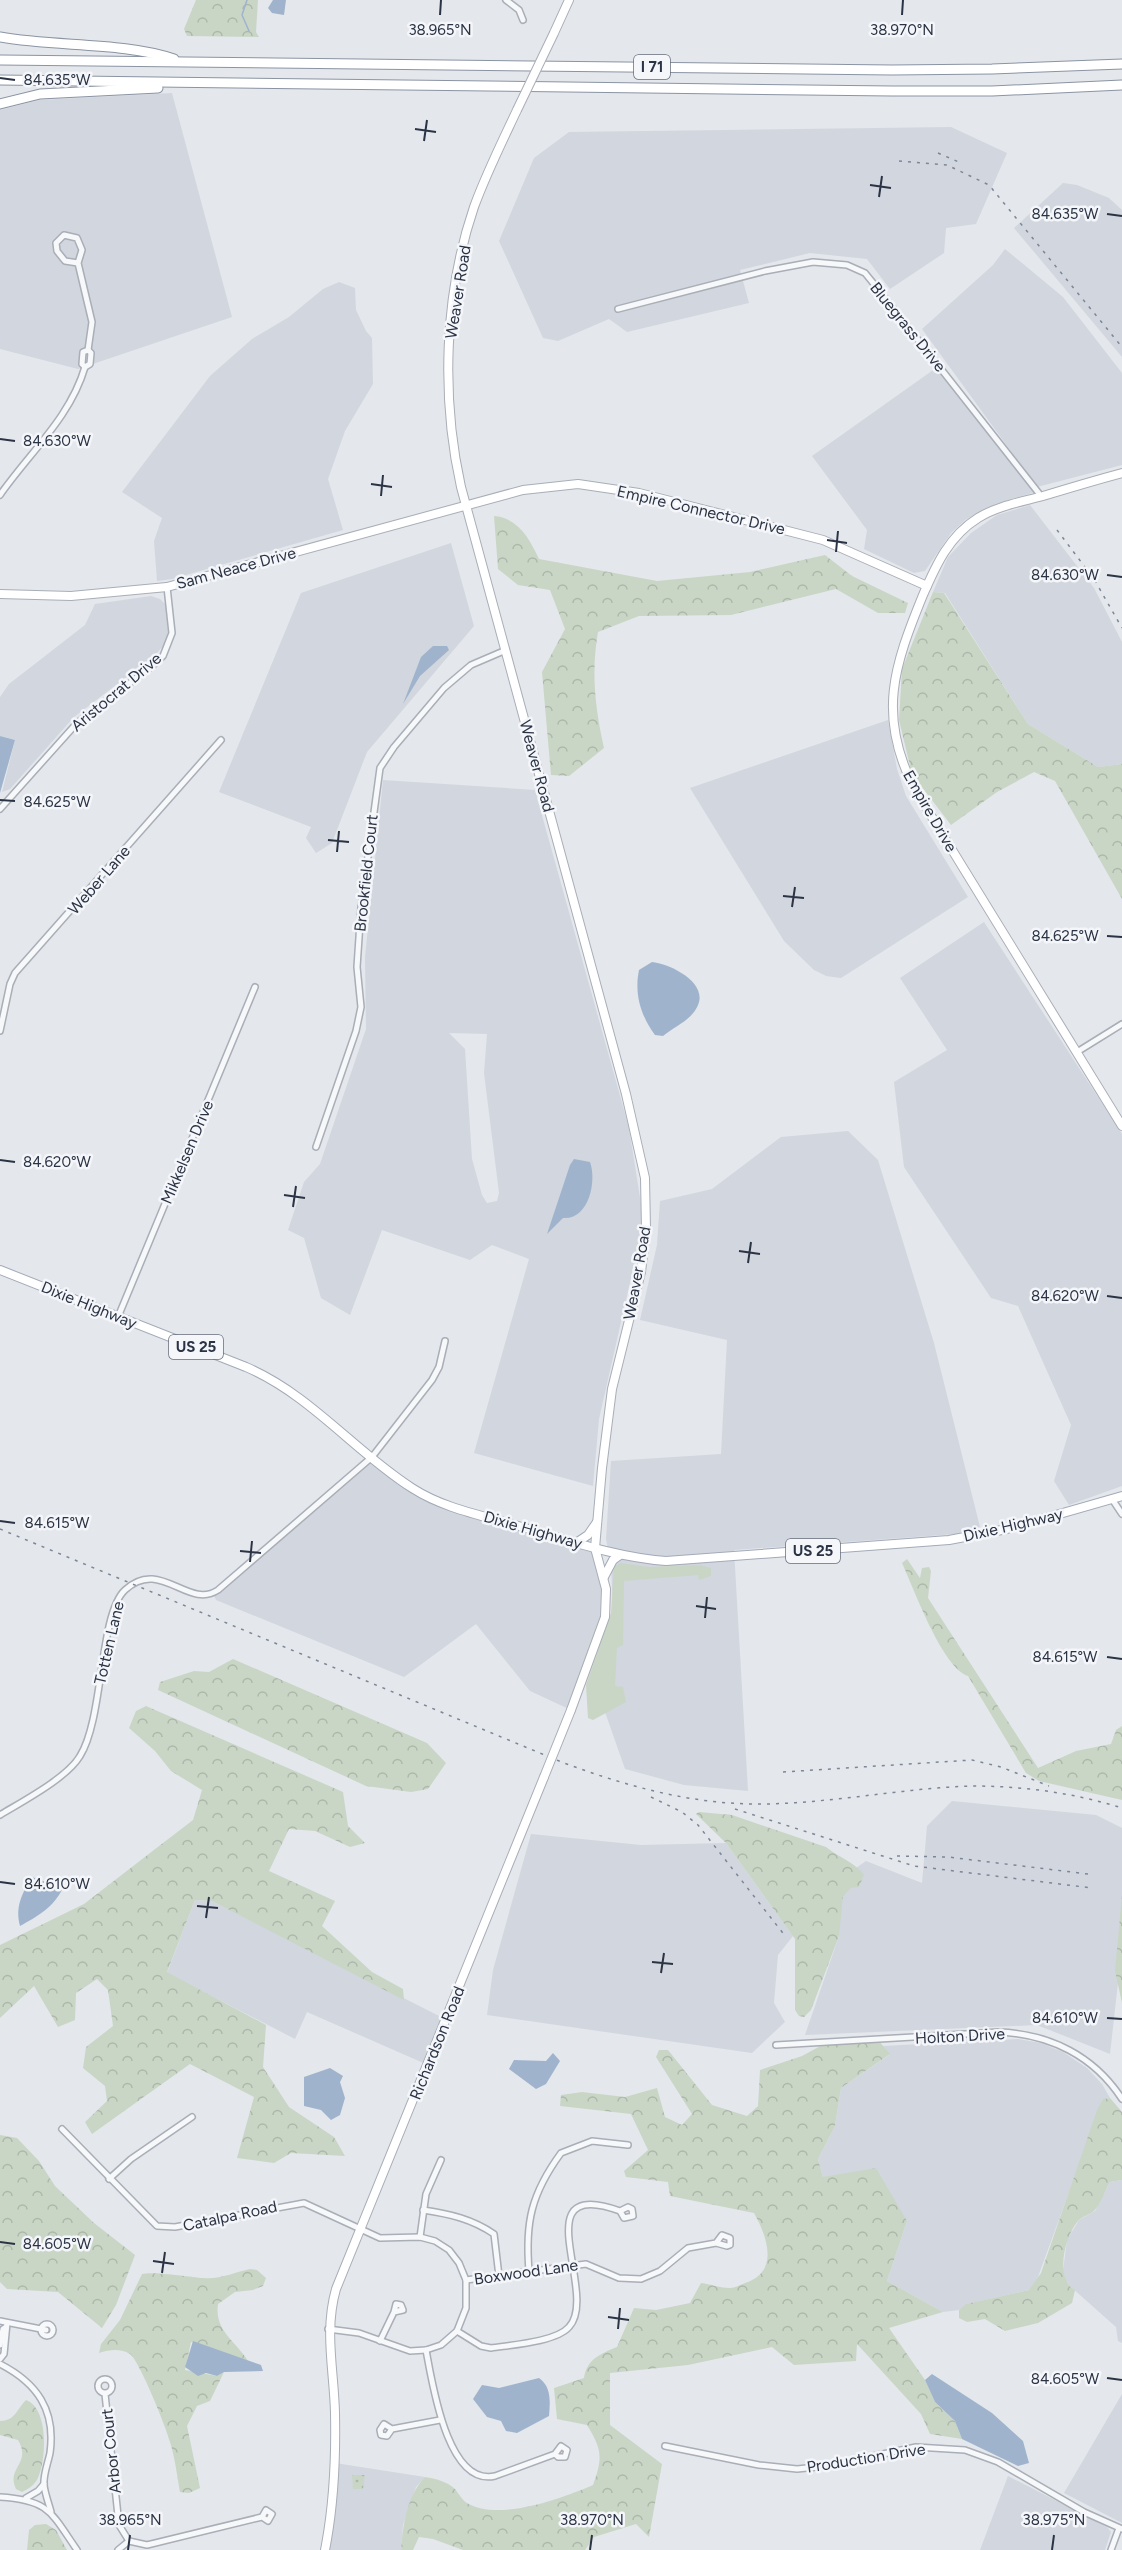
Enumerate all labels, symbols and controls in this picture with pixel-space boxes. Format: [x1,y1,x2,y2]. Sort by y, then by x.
text: 38.965°N [408,21,472,39]
text: 38.970°N [870,21,934,39]
road number: I 71 [634,55,670,79]
text: 84.635°W [24,71,91,89]
text: 84.635°W [1032,205,1099,223]
street label: Weaver Road [441,244,475,340]
street label: Bluegrass Drive [866,278,950,376]
text: 84.630°W [23,432,92,450]
street label: Empire Connector Drive [615,481,787,539]
street label: Sam Neace Drive [174,543,298,593]
text: 84.630°W [1031,566,1100,584]
street label: Aristocrat Drive [67,649,165,735]
street label: Weaver Road [516,718,558,814]
street label: Empire Drive [899,767,961,856]
text: 84.625°W [23,793,91,811]
street label: Brookfield Court [350,813,382,933]
street label: Weber Lane [64,841,134,918]
text: 84.625°W [1031,927,1099,945]
street label: Mikkelsen Drive [157,1097,218,1207]
text: 84.620°W [23,1153,92,1171]
street label: Weaver Road [619,1225,655,1321]
street label: Dixie Highway [38,1277,140,1333]
text: 84.620°W [1031,1287,1100,1305]
road number: US 25 [169,1335,223,1359]
street label: Dixie Highway [961,1504,1065,1546]
street label: Dixie Highway [482,1507,585,1553]
text: 84.615°W [25,1514,90,1532]
road number: US 25 [786,1539,840,1563]
street label: Totten Lane [90,1599,128,1687]
text: 84.615°W [1033,1648,1098,1666]
text: 84.610°W [24,1875,91,1893]
street label: Richardson Road [406,1983,468,2103]
text: 84.610°W [1032,2009,1099,2027]
street label: Holton Drive [915,2024,1006,2048]
street label: Catalpa Road [181,2197,279,2235]
text: 84.605°W [23,2235,92,2253]
street label: Boxwood Lane [473,2255,580,2289]
text: 84.605°W [1031,2370,1100,2388]
street label: Arbor Court [97,2408,125,2494]
street label: Production Drive [805,2439,927,2477]
text: 38.965°N [98,2511,162,2529]
text: 38.970°N [560,2511,624,2529]
text: 38.975°N [1023,2511,1085,2529]

